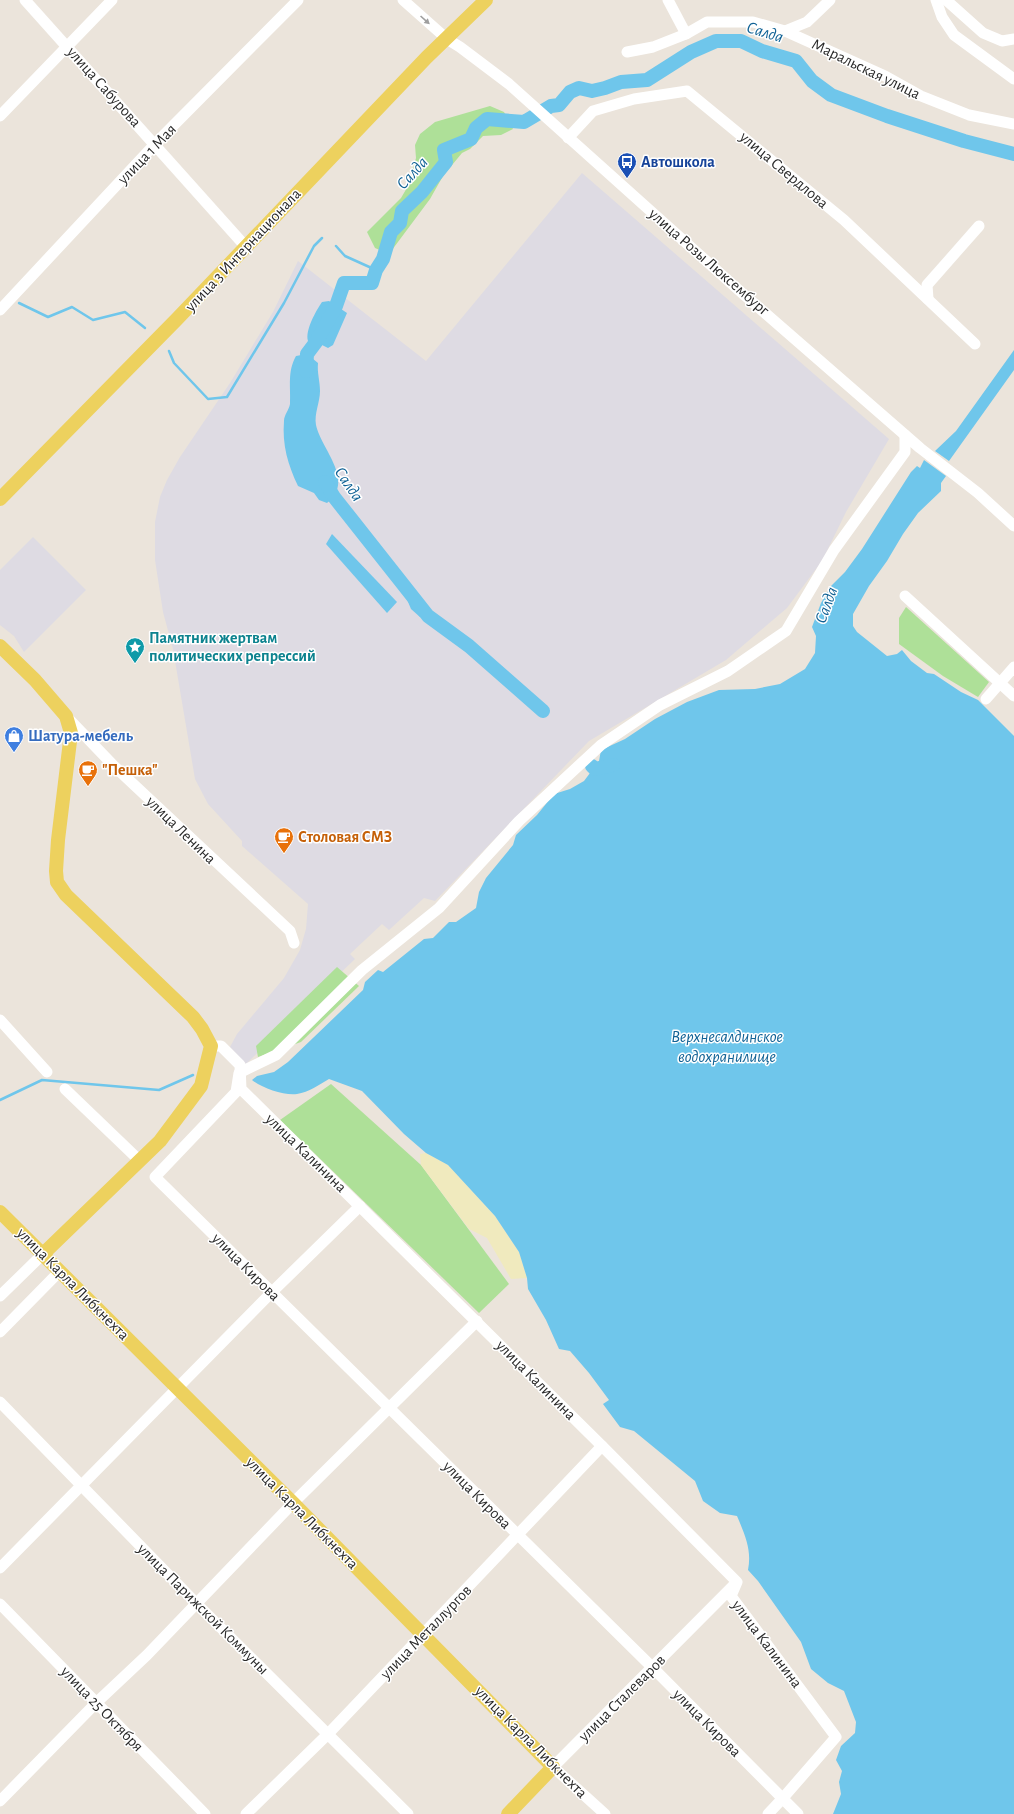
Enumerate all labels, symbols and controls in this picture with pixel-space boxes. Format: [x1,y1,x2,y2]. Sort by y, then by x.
one-way arrow [420,15,430,24]
water label: Салда [745,18,785,46]
street label: Маральская улица [809,36,923,103]
street label: улица Сабурова [63,43,144,131]
street label: улица 1 Мая [114,121,180,188]
street label: улица Свердлова [735,128,831,212]
bus stop icon: Автошкола [616,151,638,179]
water label: Салда [393,153,431,193]
place label: Автошкола [641,154,715,170]
street label: улица 3 Интернационала [181,186,305,316]
street label: улица Розы Люксембург [644,205,773,320]
water label: Салда [332,464,366,504]
water label: Салда [812,585,840,625]
place label: Памятник жертвам политических репрессий [149,630,316,664]
place icon: Памятник жертвам политических репрессий [124,636,146,664]
shop icon: Шатура-мебель [3,725,25,753]
place label: Шатура-мебель [28,728,134,745]
cafe icon: "Пешка" [77,759,99,787]
place label: "Пешка" [102,762,158,778]
street label: улица Ленина [142,792,219,868]
cafe icon: Столовая СМЗ [273,826,295,854]
place label: Столовая СМЗ [298,829,392,845]
water label: Верхнесалдинское водохранилище [671,1028,783,1066]
street label: улица Калинина [261,1110,349,1196]
street label: улица Карла Либкнехта [12,1224,132,1344]
street label: улица Кирова [208,1229,283,1305]
street label: улица Калинина [492,1336,579,1424]
street label: улица Карла Либкнехта [241,1453,361,1573]
street label: улица Кирова [439,1457,514,1533]
street label: улица Парижской Коммуны [133,1540,272,1678]
street label: улица Металлургов [377,1582,475,1683]
street label: улица Калинина [727,1596,805,1692]
street label: улица Сталеваров [575,1652,669,1746]
street label: улица 25 Октября [56,1663,146,1755]
street label: улица Карла Либкнехта [470,1682,590,1802]
street label: улица Кирова [669,1685,744,1761]

